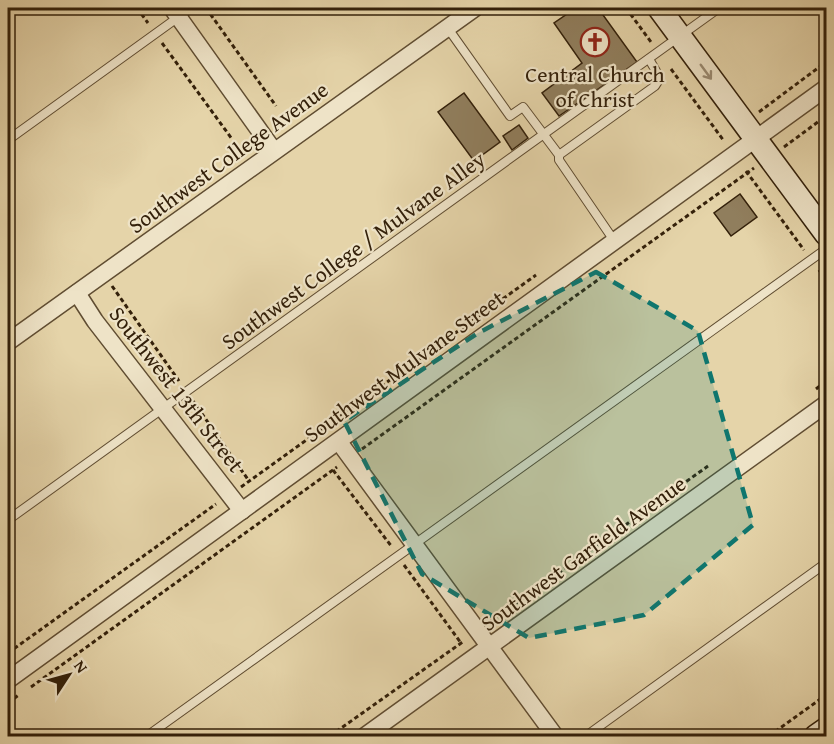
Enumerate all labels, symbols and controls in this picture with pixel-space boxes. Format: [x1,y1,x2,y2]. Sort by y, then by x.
church icon: Central Church of Christ [579,26,611,58]
place label: Central Church of Christ [525,58,665,115]
one-way arrow [700,63,712,79]
street label: Southwest College Avenue [121,73,335,241]
street label: Southwest College / Mulvane Alley [214,143,492,357]
street label: Southwest Mulvane Street [297,282,511,450]
street label: Southwest 13th Street [102,299,252,479]
street label: Southwest Garfield Avenue [474,467,692,639]
north arrow [39,645,99,705]
text: N [68,655,94,678]

